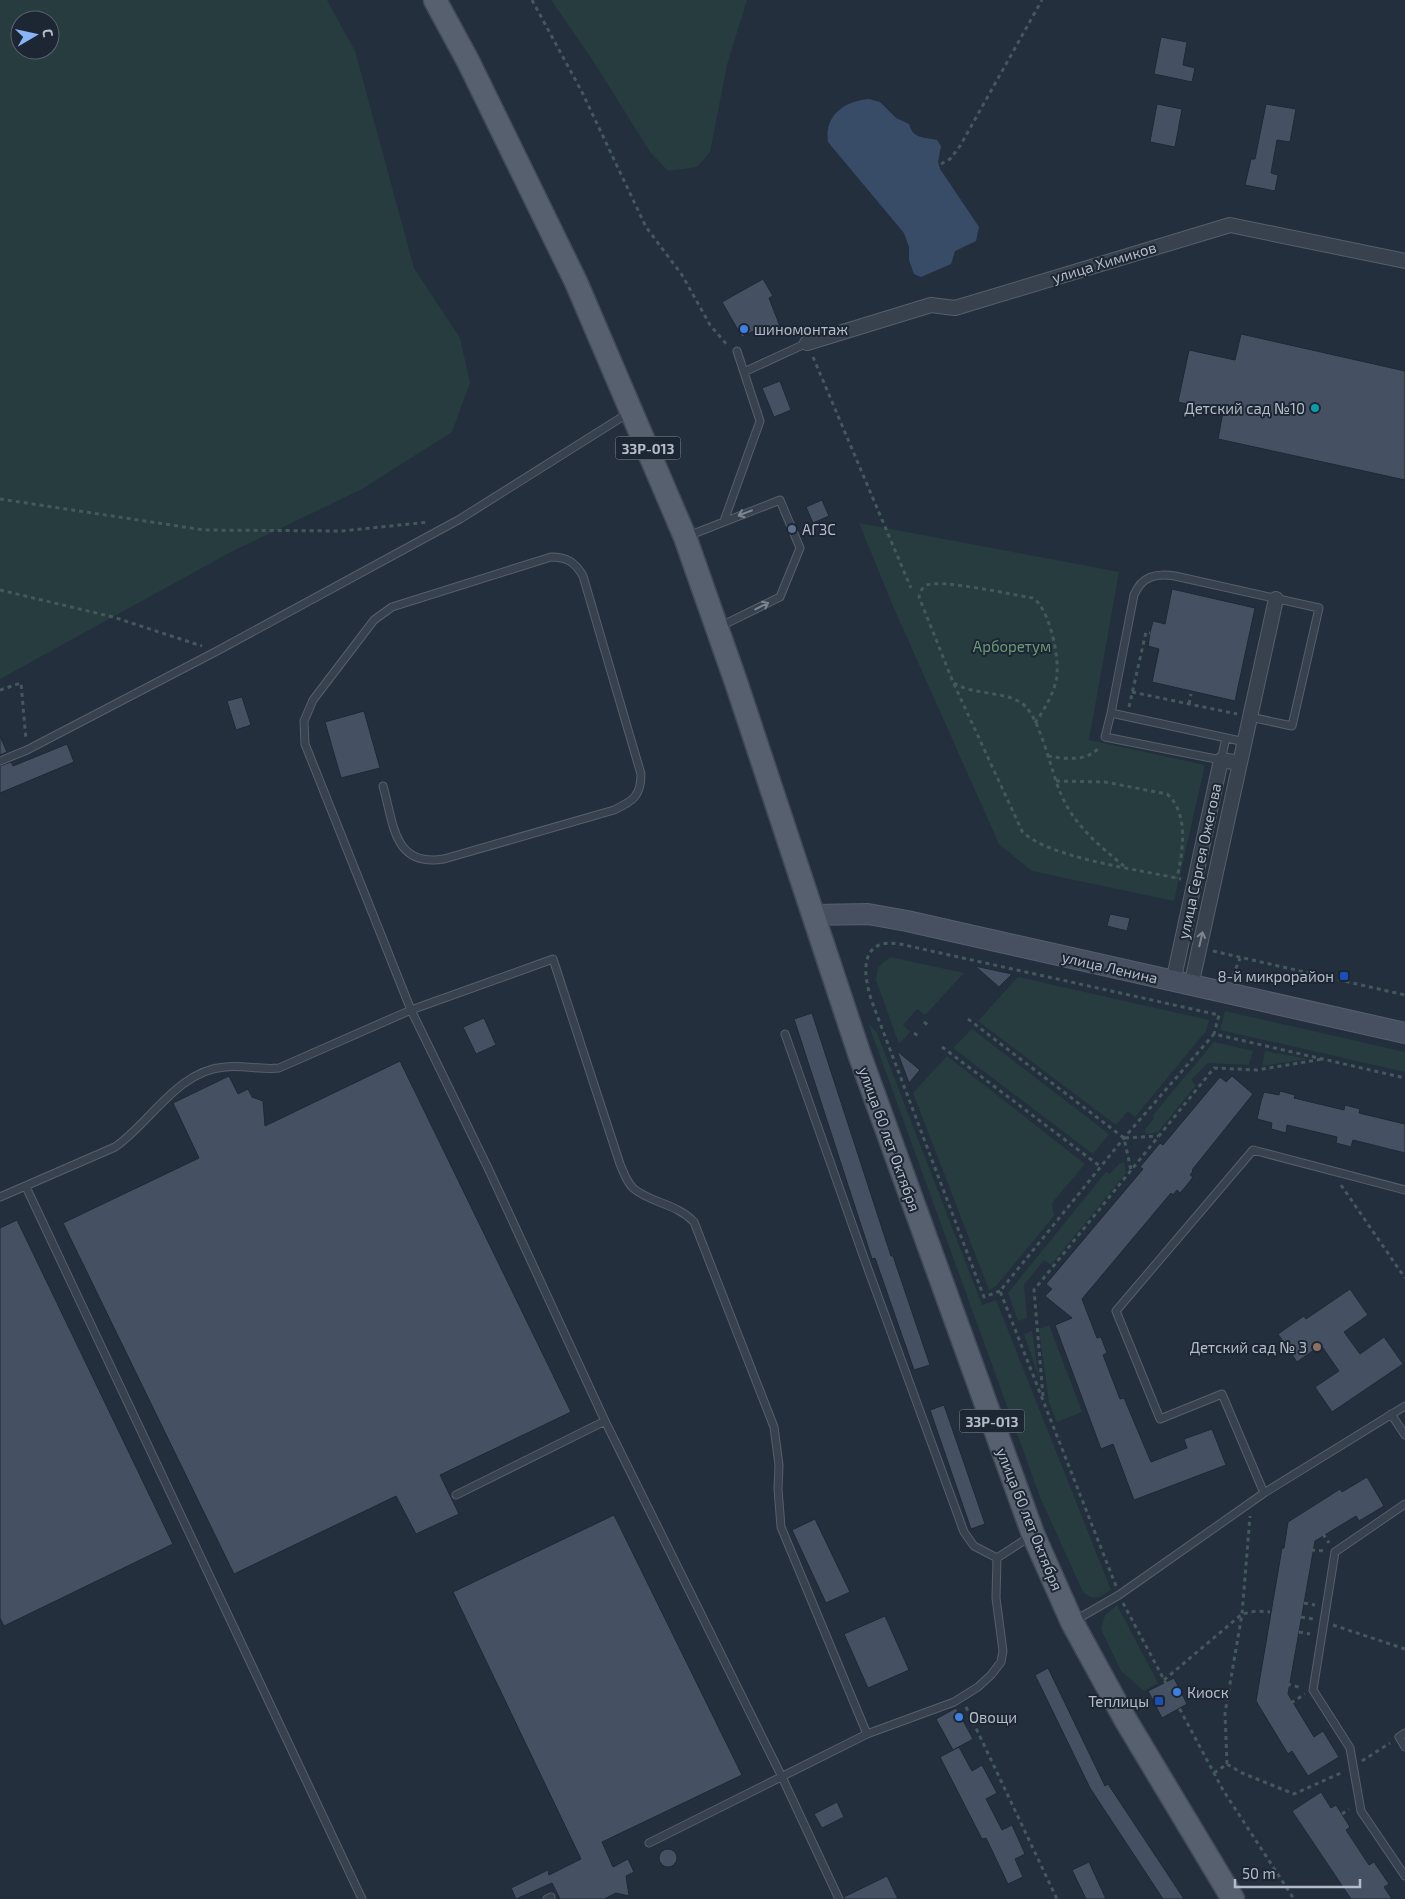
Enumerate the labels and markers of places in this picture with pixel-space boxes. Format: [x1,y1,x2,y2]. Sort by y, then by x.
place label: шиномонтаж [754,320,848,338]
marker: шиномонтаж [738,323,750,335]
place label: Детский сад №10 [1184,399,1305,417]
marker: Детский сад №10 [1309,402,1321,414]
place label: АГЗС [802,520,836,538]
marker: АГЗС [786,523,798,535]
place label: 8-й микрорайон [1218,967,1334,985]
marker: 8-й микрорайон [1338,970,1350,982]
place label: Детский сад № 3 [1190,1338,1307,1356]
marker: Детский сад № 3 [1311,1341,1323,1353]
place label: Киоск [1187,1683,1229,1701]
marker: Киоск [1171,1686,1183,1698]
place label: Теплицы [1088,1692,1149,1710]
marker: Теплицы [1153,1695,1165,1707]
place label: Овощи [969,1708,1017,1726]
marker: Овощи [953,1711,965,1723]

